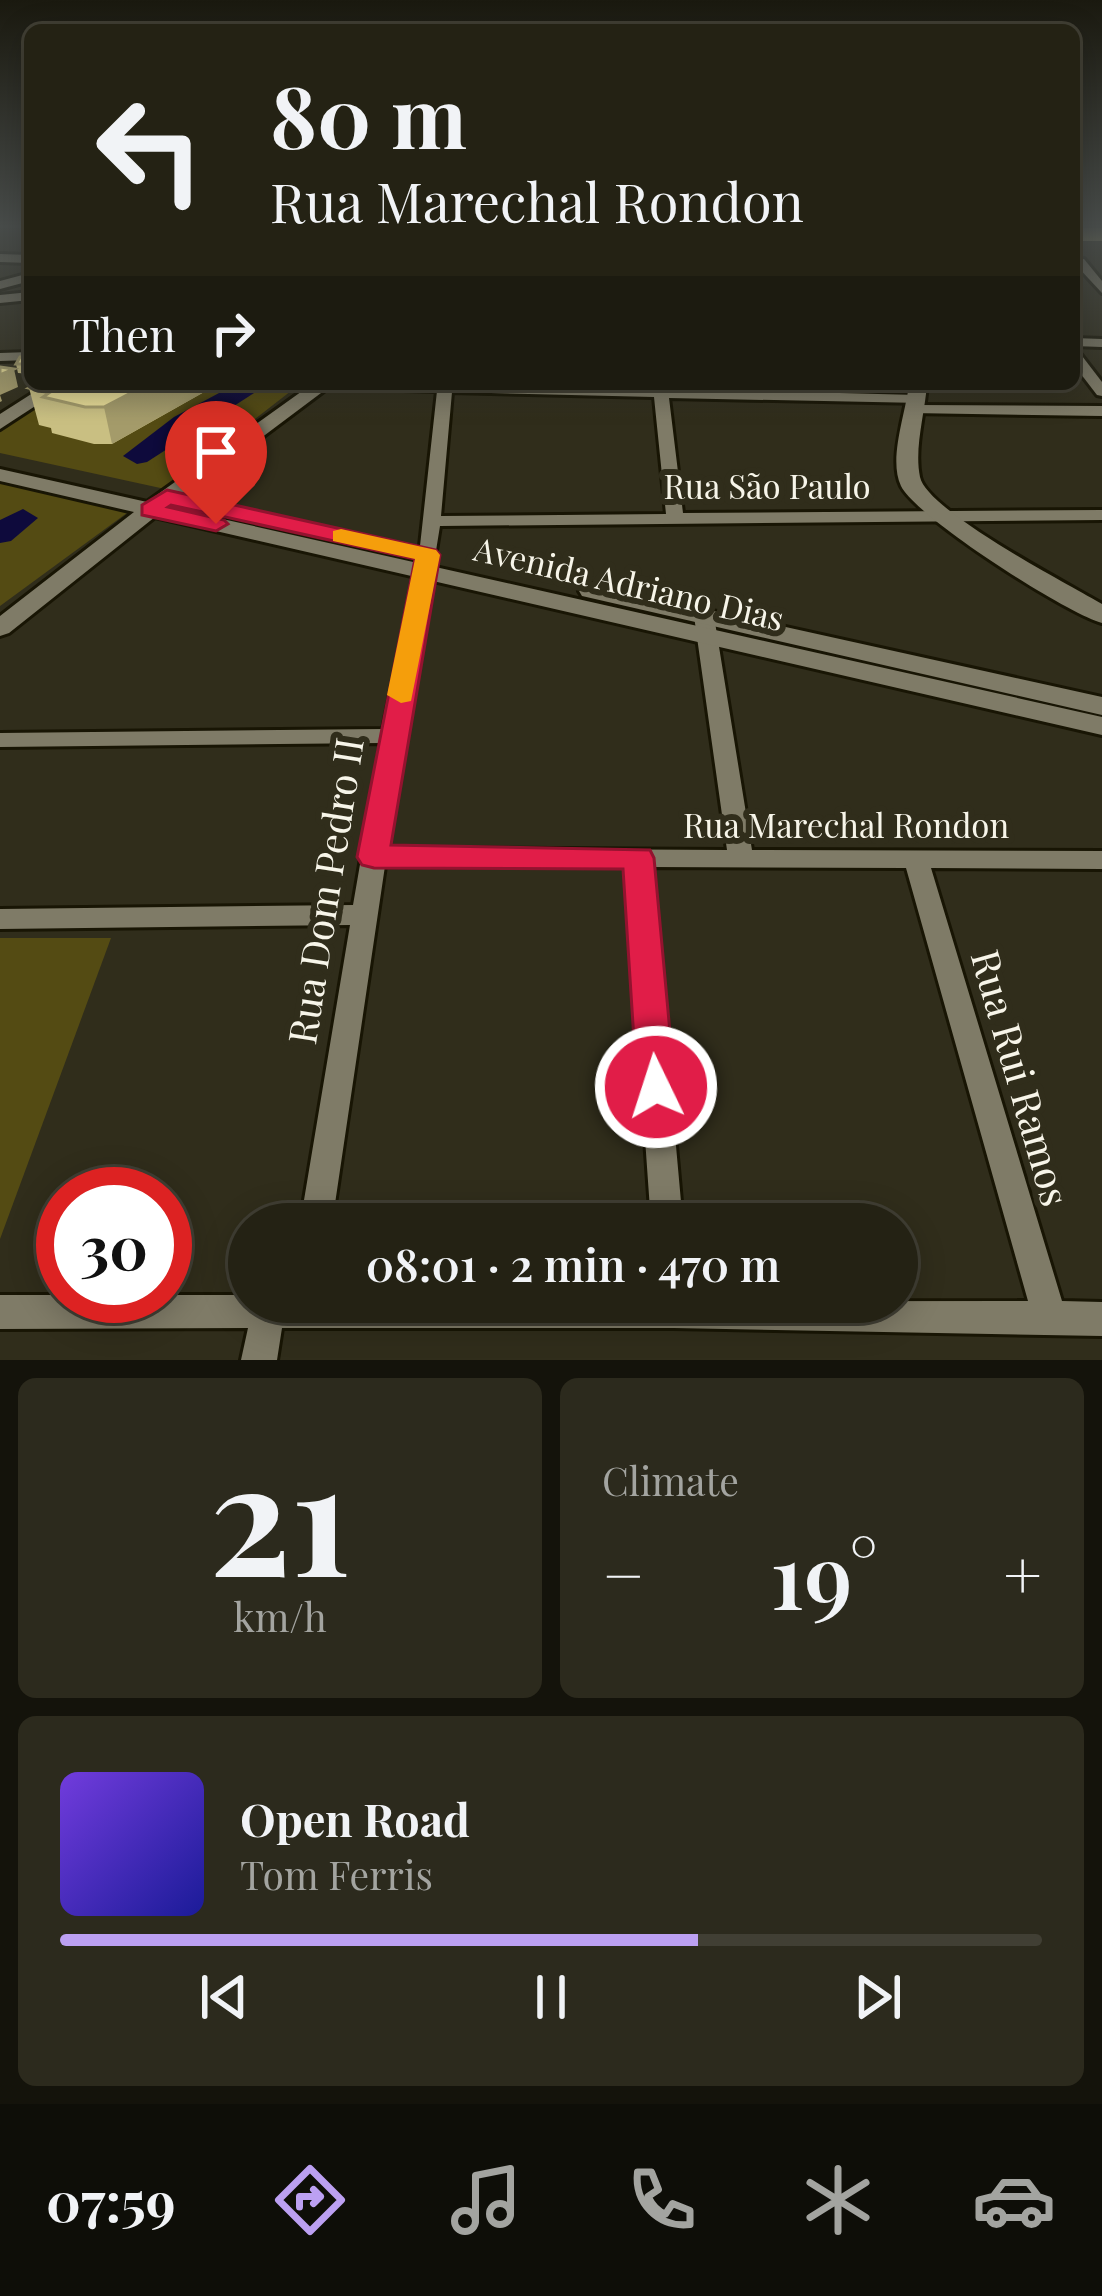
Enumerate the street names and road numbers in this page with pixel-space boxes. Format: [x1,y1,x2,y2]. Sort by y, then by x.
street label: Rua São Paulo [663,463,871,507]
street label: Avenida Adriano Dias [469,525,789,639]
street label: Rua Dom Pedro II [274,734,374,1048]
street label: Rua Marechal Rondon [683,802,1009,846]
street label: Rua Rui Ramos [961,943,1083,1211]

